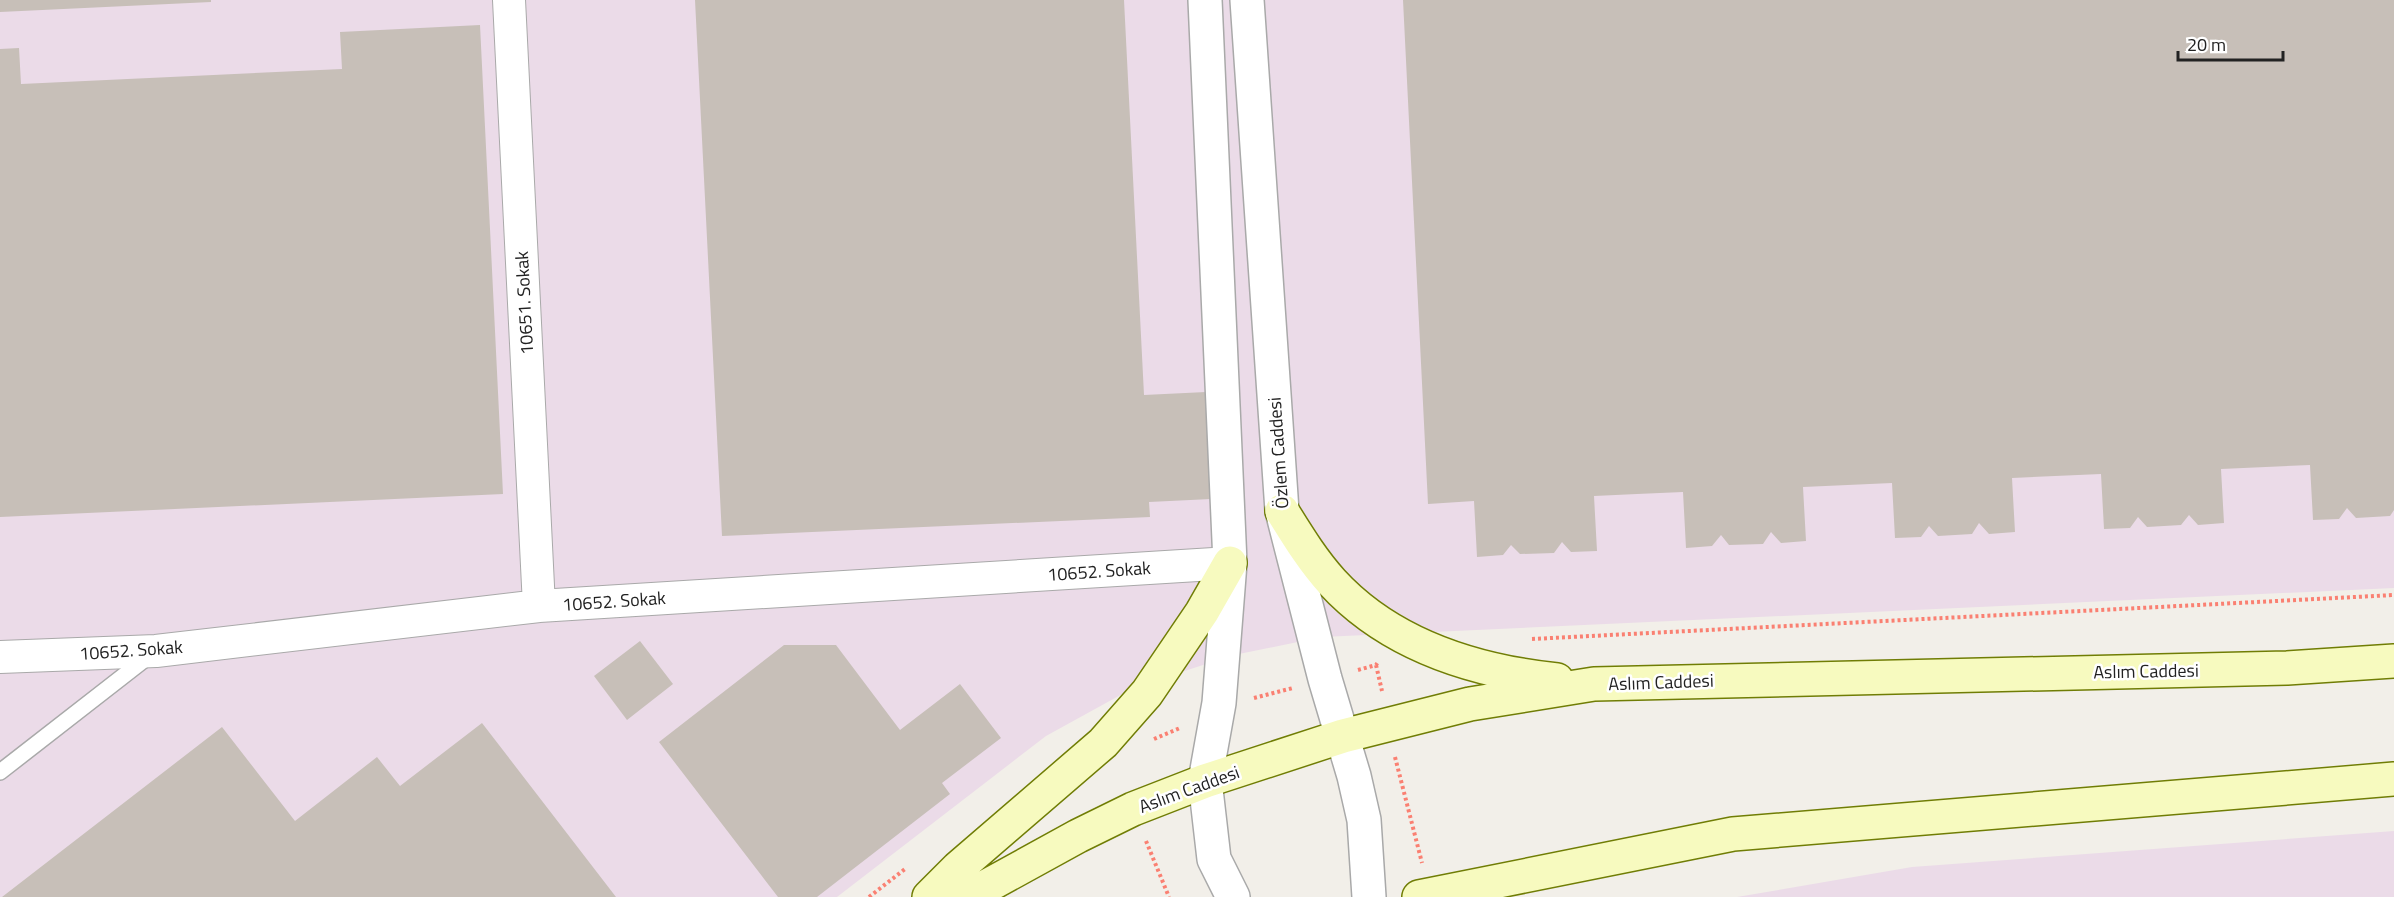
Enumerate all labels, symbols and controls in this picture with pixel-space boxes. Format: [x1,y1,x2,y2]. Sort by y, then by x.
scale bar [2178,24,2283,62]
text: 20 m [2187,31,2226,58]
street label: 10651. Sokak [508,250,540,355]
street label: Özlem Caddesi [1261,396,1295,510]
street label: 10652. Sokak [1046,554,1152,588]
street label: 10652. Sokak [561,584,667,618]
street label: 10652. Sokak [78,633,184,667]
street label: Aslım Caddesi [2093,657,2199,685]
street label: Aslım Caddesi [1608,667,1714,697]
street label: Aslım Caddesi [1135,758,1243,820]

